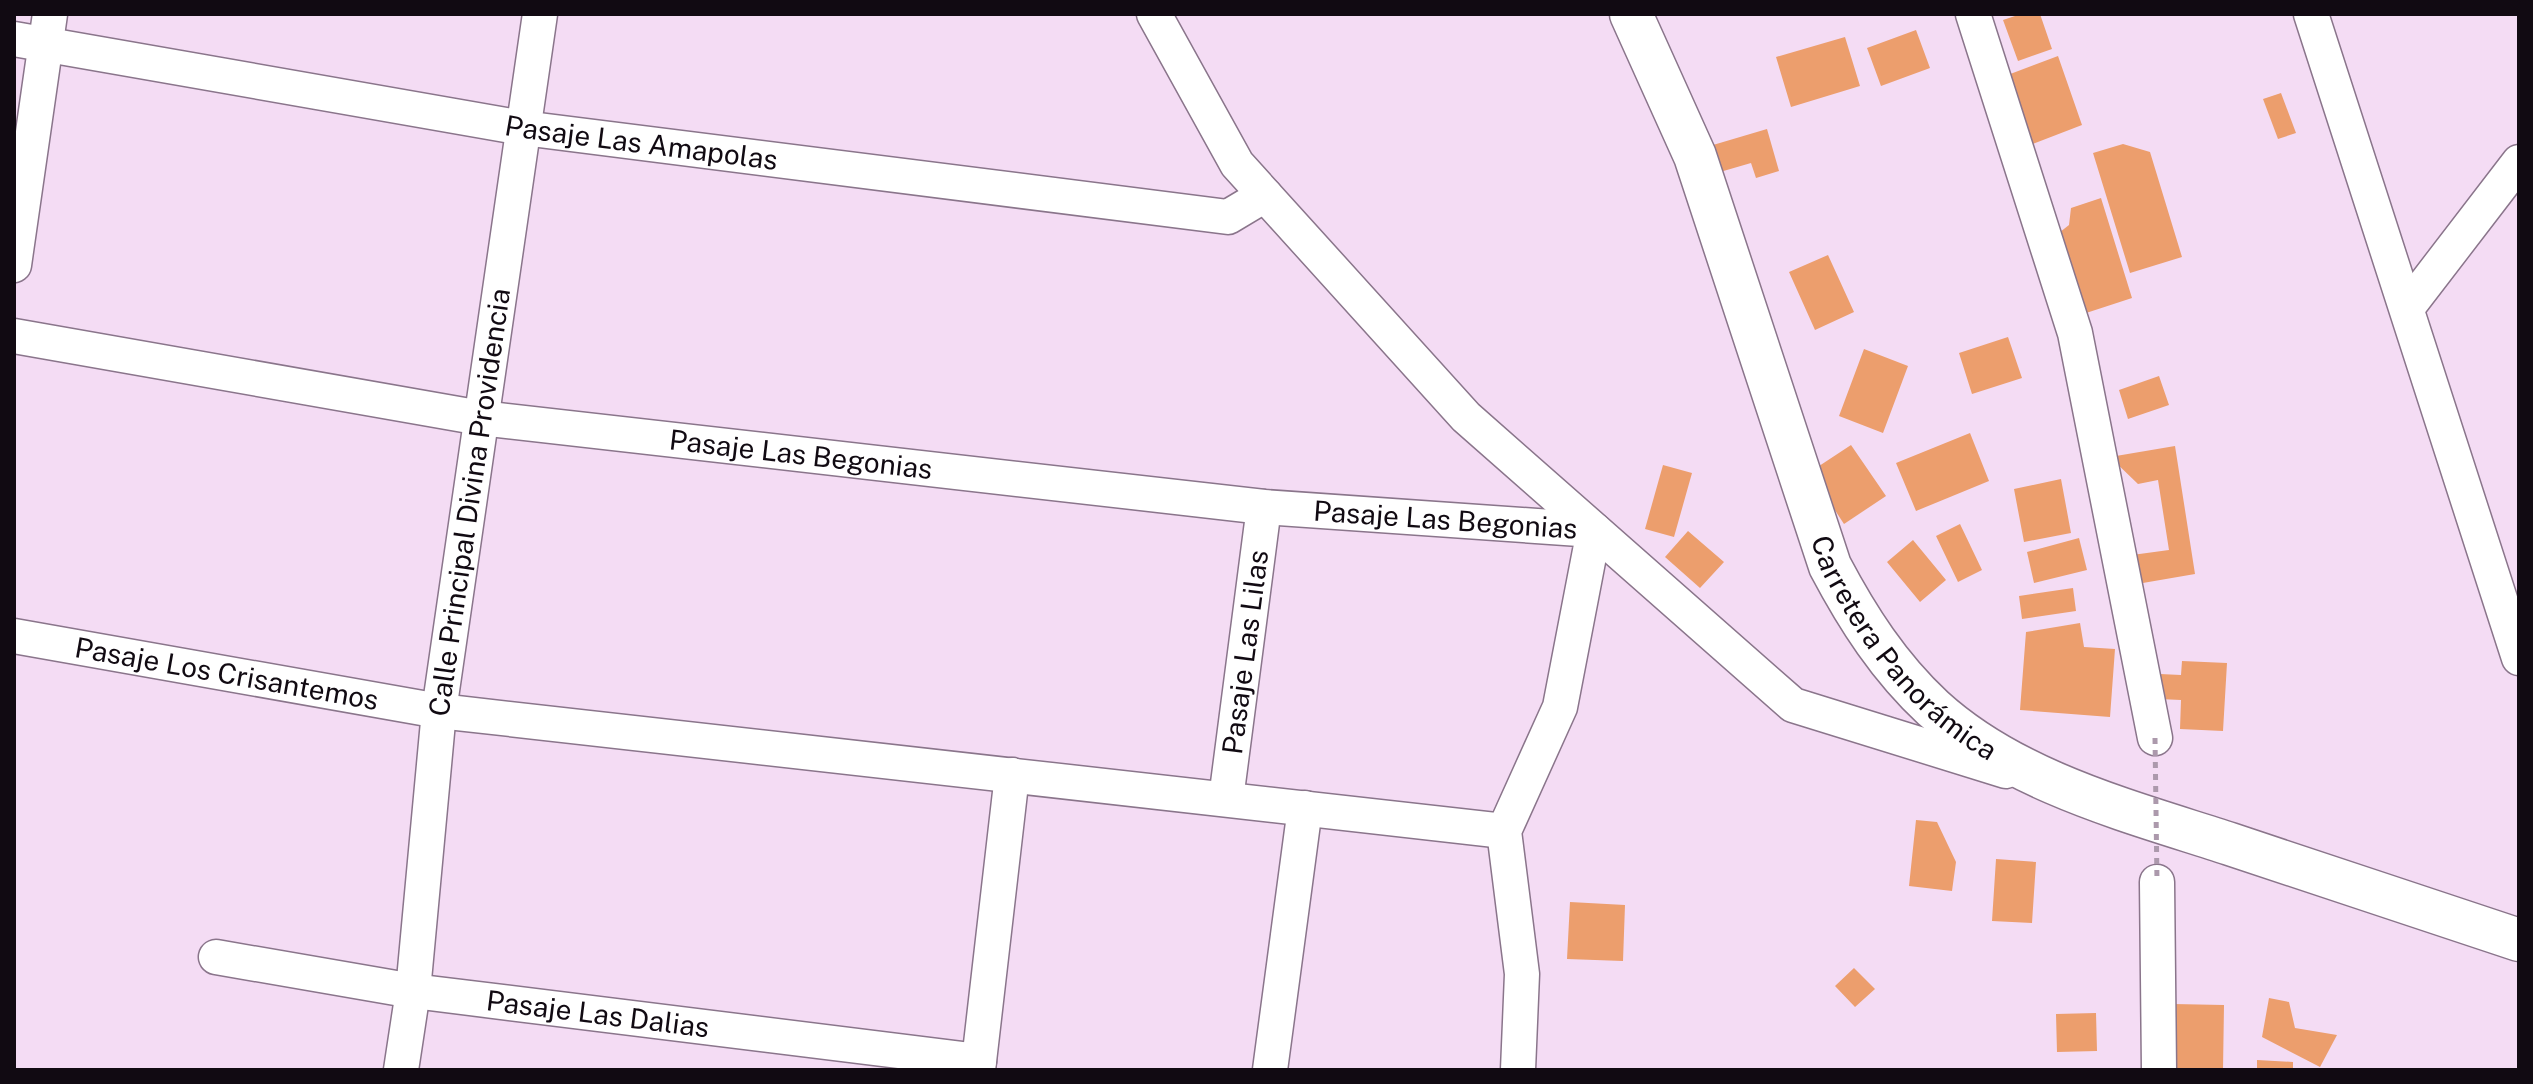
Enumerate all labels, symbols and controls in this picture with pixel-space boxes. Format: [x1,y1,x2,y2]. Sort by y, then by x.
street label: Pasaje Las Amapolas [503,108,780,176]
street label: Calle Principal Divina Providencia [421,286,516,718]
street label: Pasaje Las Begonias [668,423,934,485]
street label: Pasaje Las Begonias [1312,493,1579,545]
street label: Carretera Panorámica [1805,531,2003,766]
street label: Pasaje Las Lilas [1215,548,1274,756]
street label: Pasaje Los Crisantemos [72,630,381,716]
street label: Pasaje Las Dalias [484,983,711,1043]

